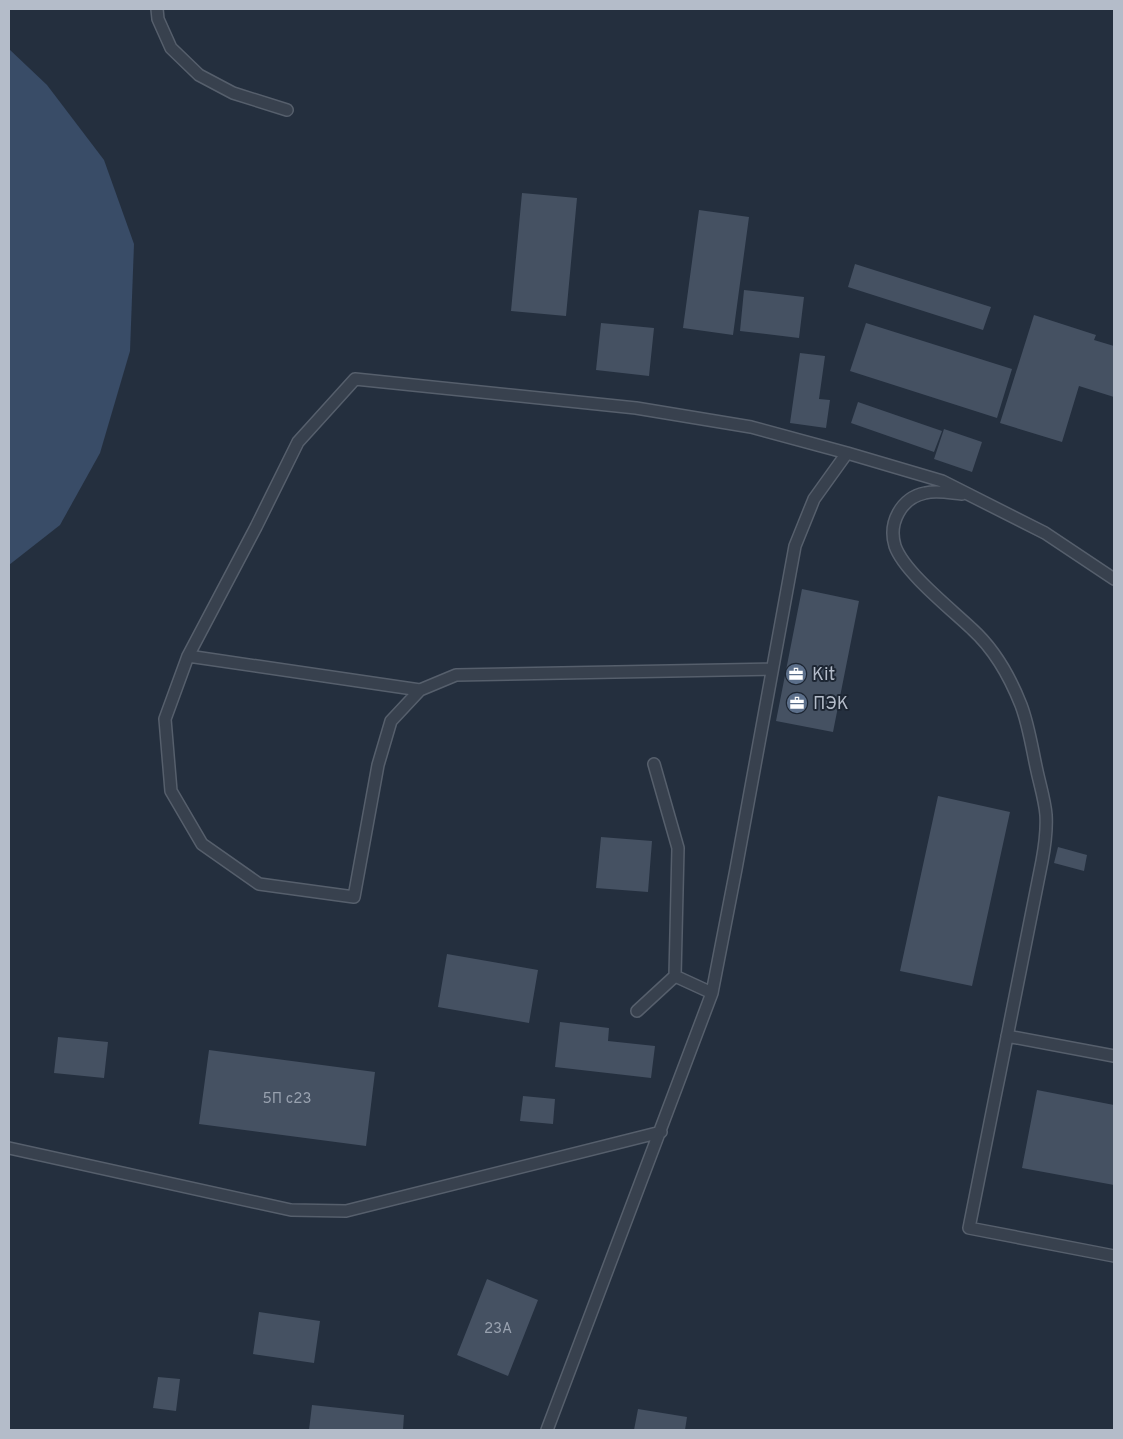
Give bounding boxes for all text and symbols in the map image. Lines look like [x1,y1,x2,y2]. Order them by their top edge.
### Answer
office icon: Kit [784,662,808,686]
place label: Kit [812,664,835,687]
office icon: ПЭК [785,691,809,715]
place label: ПЭК [813,693,849,716]
house number: 5П с23 [263,1090,311,1109]
house number: 23А [484,1320,512,1339]

